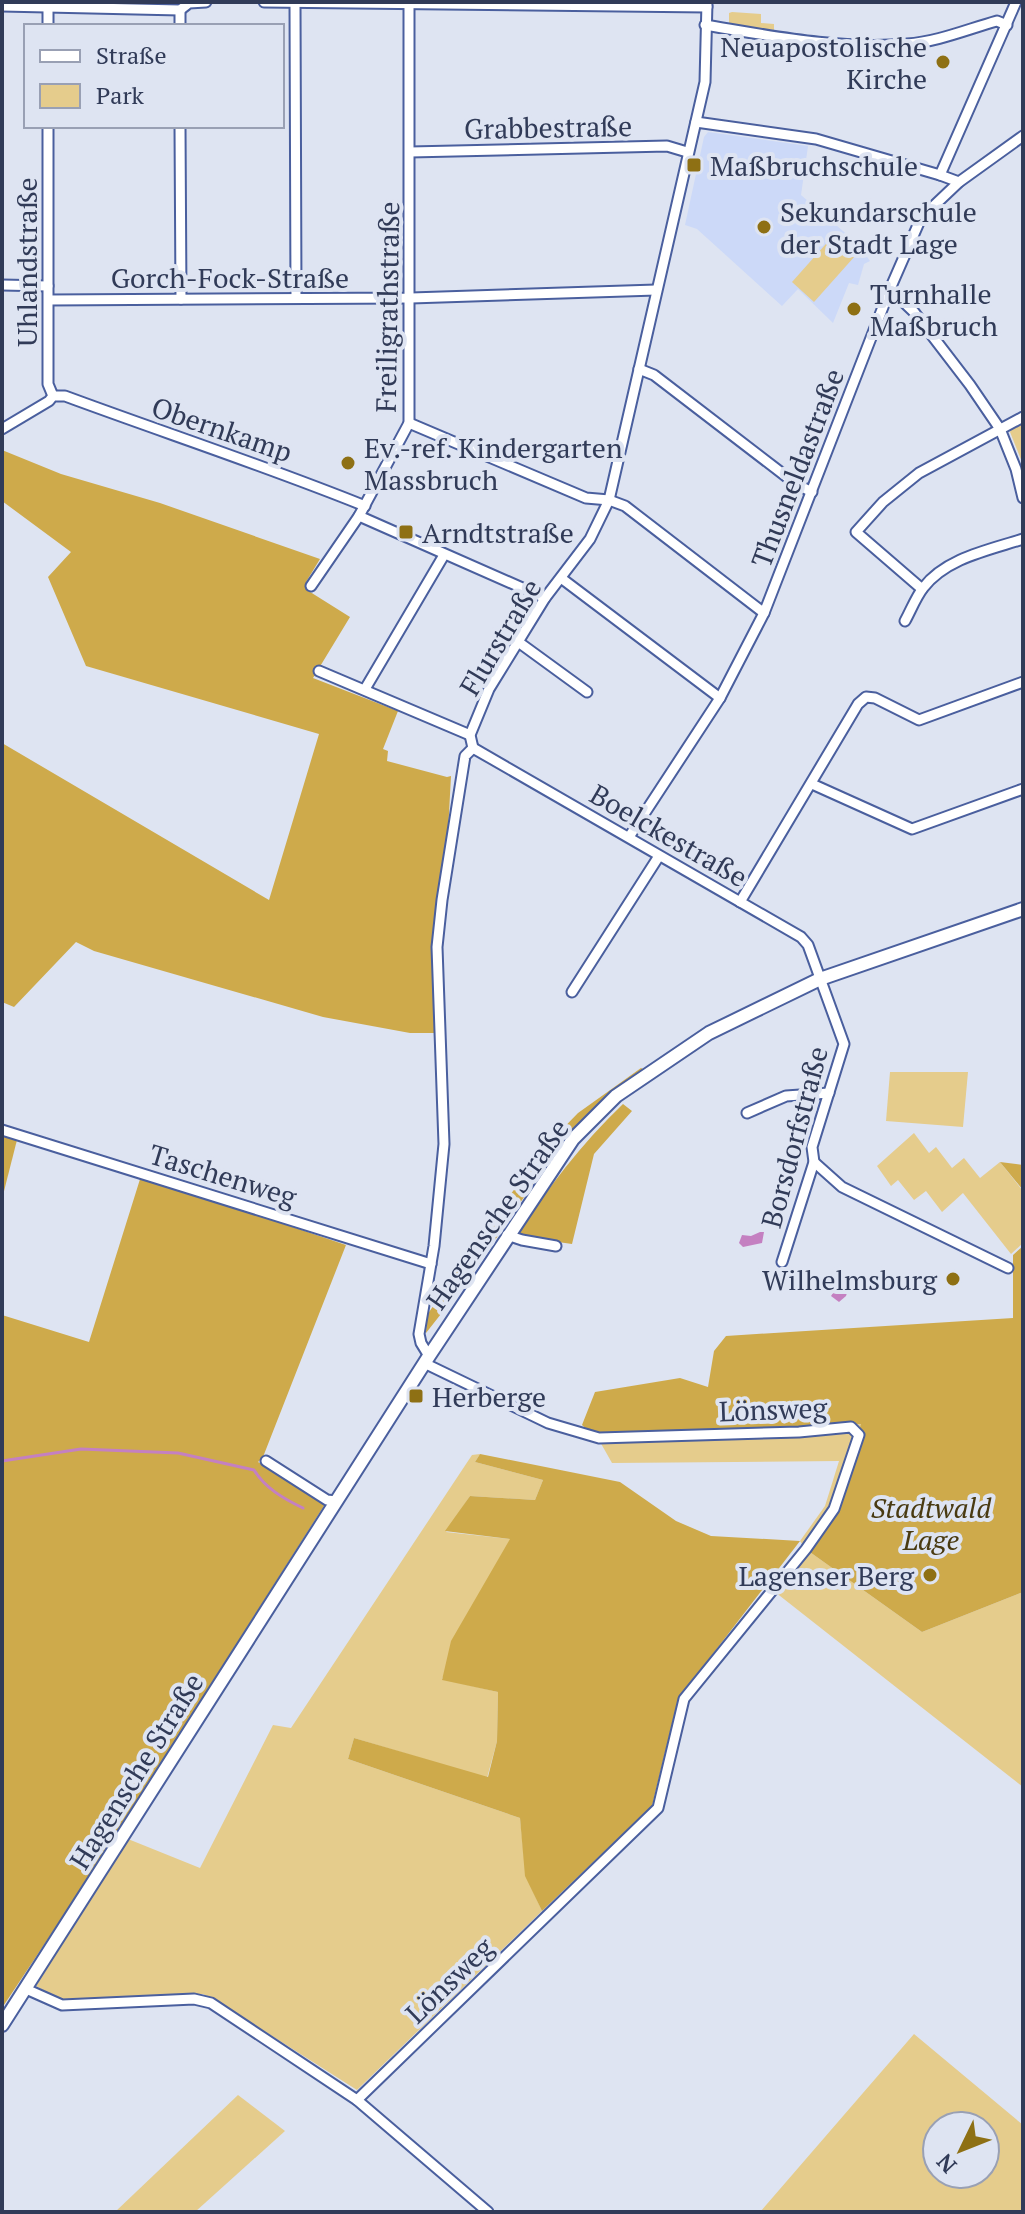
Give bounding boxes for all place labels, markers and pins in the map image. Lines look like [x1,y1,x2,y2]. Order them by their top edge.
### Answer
place label: Neuapostolische Kirche [720,28,927,97]
marker: Neuapostolische Kirche [934,53,952,71]
place label: Maßbruchschule [710,147,918,184]
marker: Maßbruchschule [685,156,703,174]
place label: Sekundarschule der Stadt Lage [780,193,977,262]
marker: Sekundarschule der Stadt Lage [755,218,773,236]
place label: Turnhalle Maßbruch [870,275,998,344]
marker: Turnhalle Maßbruch [845,300,863,318]
place label: Ev.-ref. Kindergarten Massbruch [364,429,623,498]
marker: Ev.-ref. Kindergarten Massbruch [339,454,357,472]
place label: Arndtstraße [422,514,574,551]
marker: Arndtstraße [397,523,415,541]
place label: Wilhelmsburg [762,1261,938,1298]
marker: Wilhelmsburg [944,1270,962,1288]
place label: Herberge [432,1378,546,1415]
marker: Herberge [407,1387,425,1405]
place label: Lagenser Berg [738,1557,915,1594]
marker: Lagenser Berg [921,1566,939,1584]

